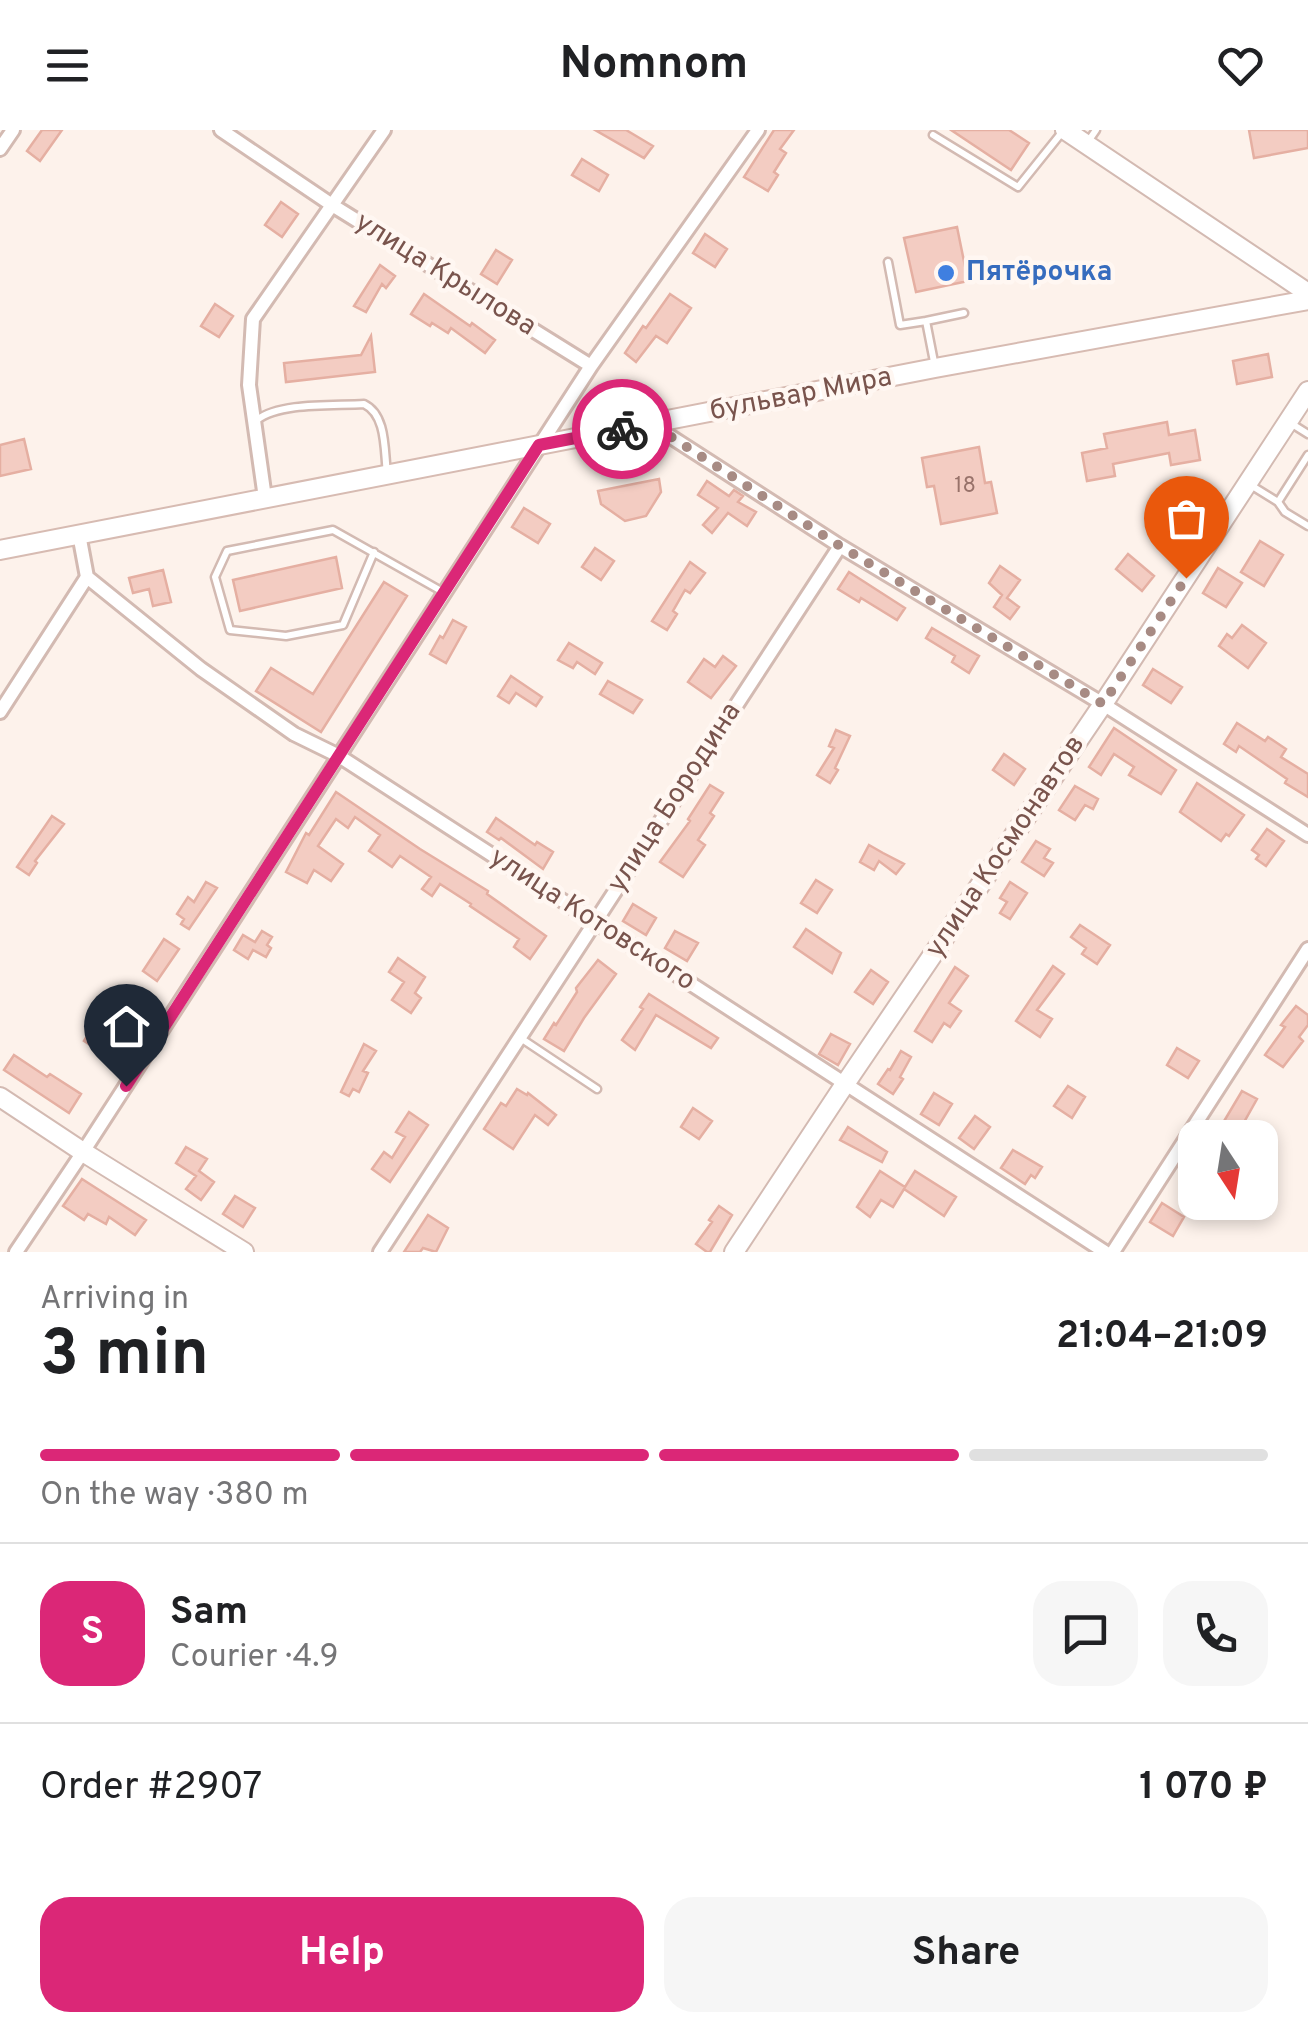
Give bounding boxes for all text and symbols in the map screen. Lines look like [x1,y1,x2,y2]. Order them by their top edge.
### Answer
text: Nomnom [560,37,748,94]
icon: menu [40,38,95,93]
icon: heart [1213,38,1268,93]
street label: улица Крылова [348,205,542,345]
place label: Пятёрочка [966,255,1112,291]
marker: Пятёрочка [935,262,957,284]
street label: бульвар Мира [707,360,895,430]
courier [572,379,672,479]
icon: bike [595,402,650,457]
house number: 18 [954,473,976,500]
pin [1144,476,1229,579]
icon: bag [1159,491,1214,546]
street label: улица Бородина [600,696,750,900]
street label: улица Космонавтов [918,729,1094,965]
street label: улица Котовского [482,840,702,1000]
pin [84,984,169,1087]
icon: home [99,999,154,1054]
north arrow [1178,1120,1278,1220]
map controls [1178,1120,1278,1220]
text: Arriving in [40,1280,189,1320]
text: 21:04–21:09 [1056,1313,1268,1362]
text: 3 min [40,1316,209,1398]
text: On the way · 380 m [40,1476,309,1516]
button: chat [1033,1581,1138,1686]
button: phone [1163,1581,1268,1686]
text: Sam [170,1589,248,1638]
text: S [81,1609,104,1658]
text: Courier · 4.9 [170,1638,339,1678]
text: Order #2907 [40,1764,262,1813]
text: 1 070 ₽ [1139,1764,1268,1813]
button: Help [40,1897,644,2012]
button: Share [664,1897,1268,2012]

